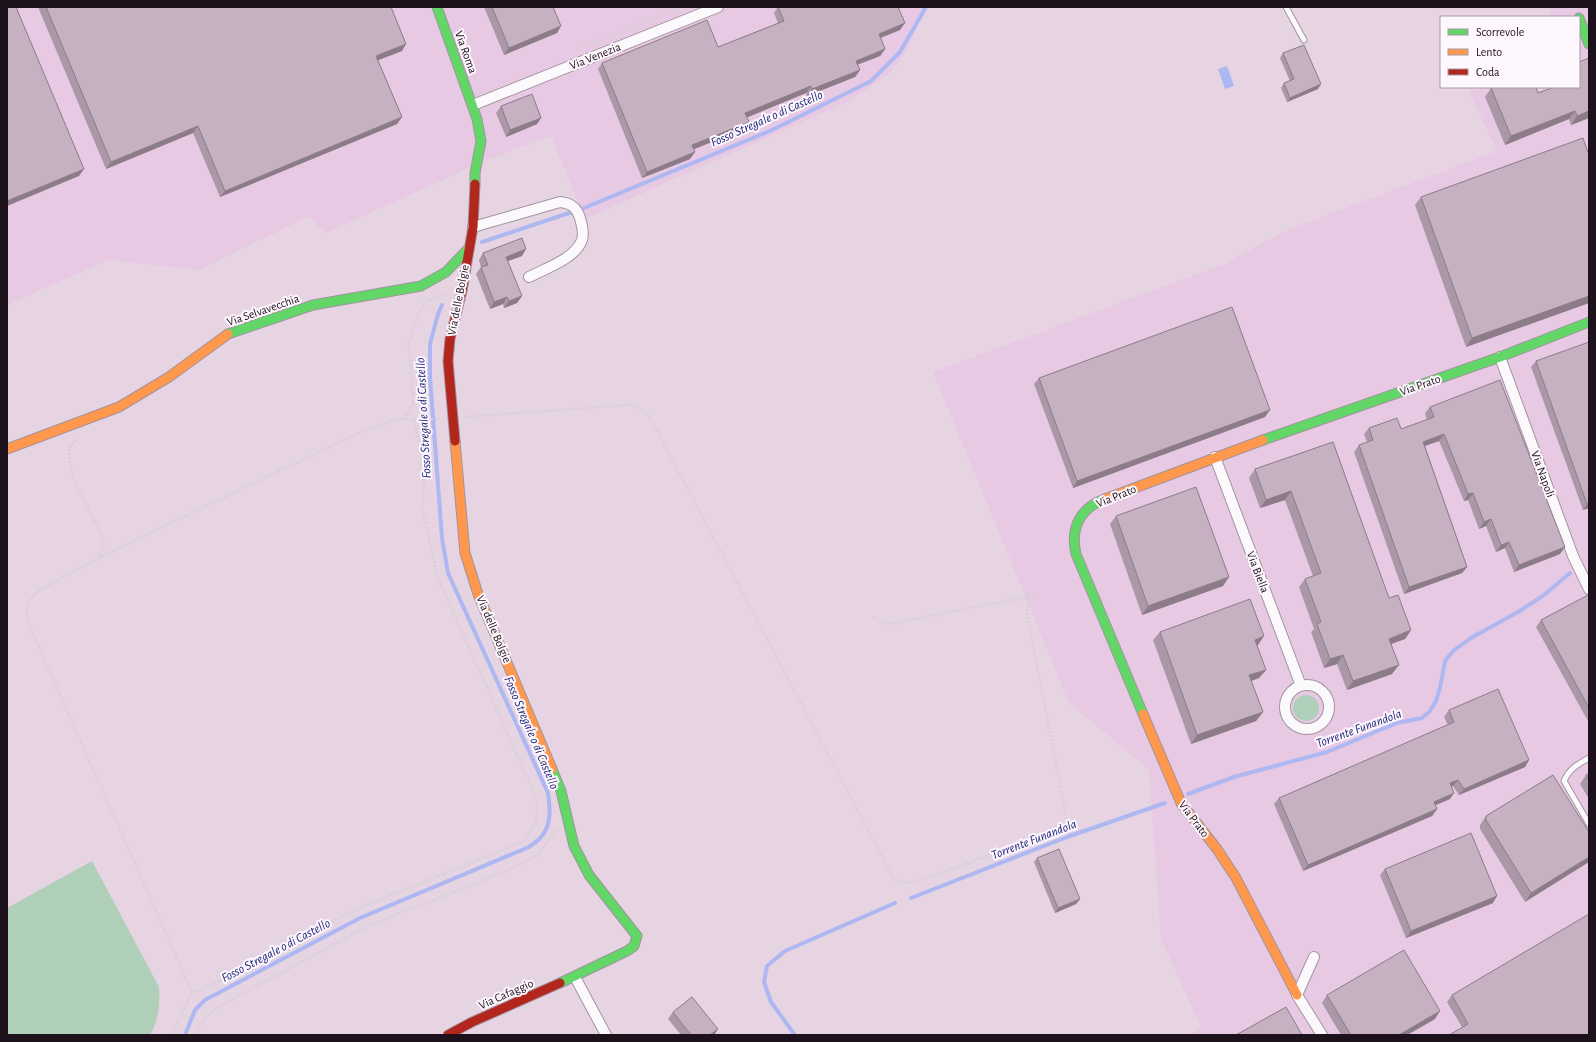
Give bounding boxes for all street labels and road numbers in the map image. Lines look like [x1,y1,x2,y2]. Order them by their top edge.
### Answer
street label: Via Roma [453,29,479,75]
street label: Via Venezia [568,40,623,72]
street label: Via delle Bolgie [445,264,471,336]
street label: Via Selvavecchia [225,292,301,328]
street label: Via Prato [1398,372,1442,398]
street label: Via Napoli [1529,449,1557,499]
street label: Via Prato [1094,483,1138,509]
street label: Via Biella [1245,550,1272,595]
street label: Via delle Bolgie [474,594,514,664]
street label: Via Prato [1177,799,1212,840]
street label: Via Cafaggio [477,977,535,1011]

